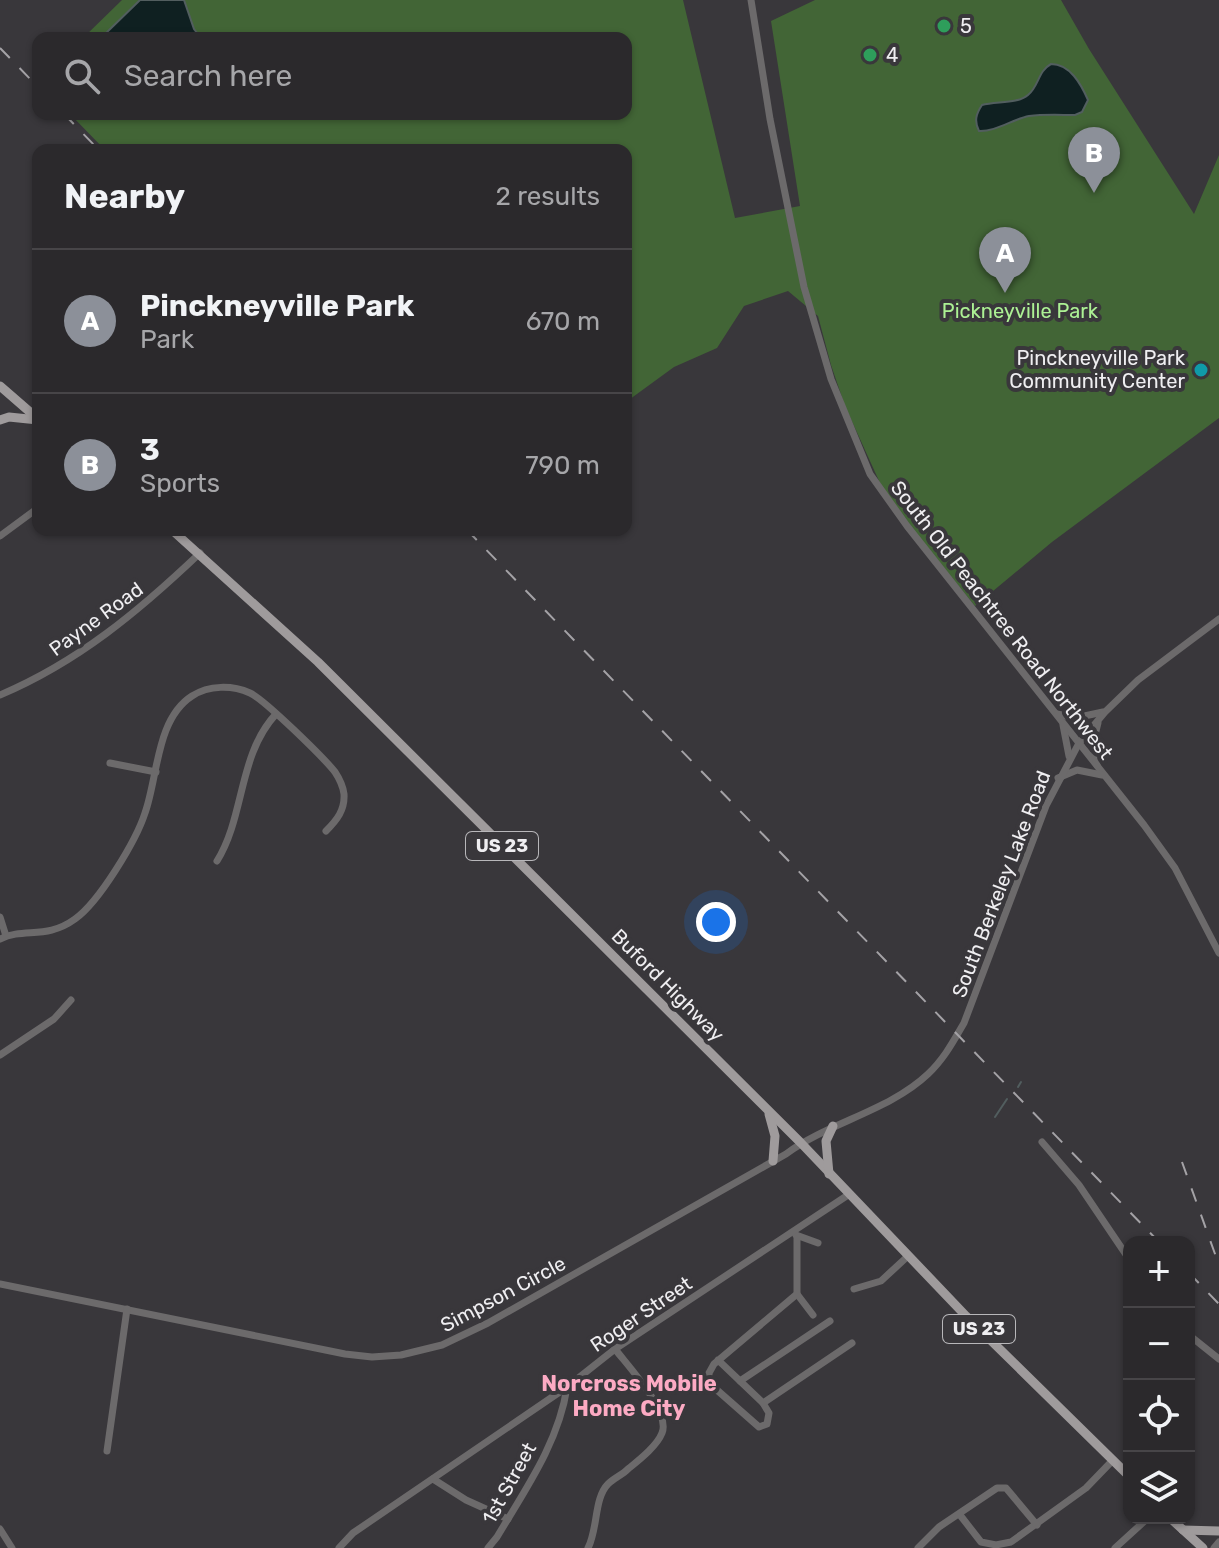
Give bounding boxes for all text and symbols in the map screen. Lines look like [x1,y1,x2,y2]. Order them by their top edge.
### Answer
place label: 5 [960,14,972,38]
marker: 5 [935,17,953,35]
search box [32,32,632,120]
place label: 4 [886,43,898,67]
marker: 4 [861,46,879,64]
icon: search [60,54,104,98]
text: Search here [124,58,292,94]
pin: B [1068,127,1120,193]
text: Nearby [64,176,185,217]
text: 2 results [496,181,600,212]
pin: A [979,227,1031,293]
text: Pinckneyville Park [140,288,414,324]
park label: Pickneyville Park [942,299,1099,323]
text: A [81,306,99,337]
text: 670 m [526,306,600,337]
text: Park [140,324,194,355]
place label: Pinckneyville Park Community Center [1009,346,1186,393]
marker: Pinckneyville Park Community Center [1192,361,1210,379]
text: 3 [140,432,160,468]
text: B [81,450,99,481]
text: 790 m [525,450,600,481]
text: Sports [140,468,220,499]
street label: South Old Peachtree Road Northwest [886,476,1118,764]
street label: Payne Road [44,577,148,661]
street label: South Berkeley Lake Road [947,767,1055,1001]
road number: US 23 [466,832,538,860]
your location [696,902,736,942]
street label: Buford Highway [607,924,729,1046]
map controls [1123,1236,1195,1524]
button: + [1123,1236,1195,1308]
street label: Simpson Circle [436,1251,570,1337]
street label: Roger Street [586,1271,697,1357]
button: − [1123,1308,1195,1380]
road number: US 23 [943,1315,1015,1343]
district label: Norcross Mobile Home City [541,1370,717,1422]
button: locate [1123,1380,1195,1452]
street label: 1st Street [477,1438,541,1528]
button: layers [1123,1452,1195,1524]

